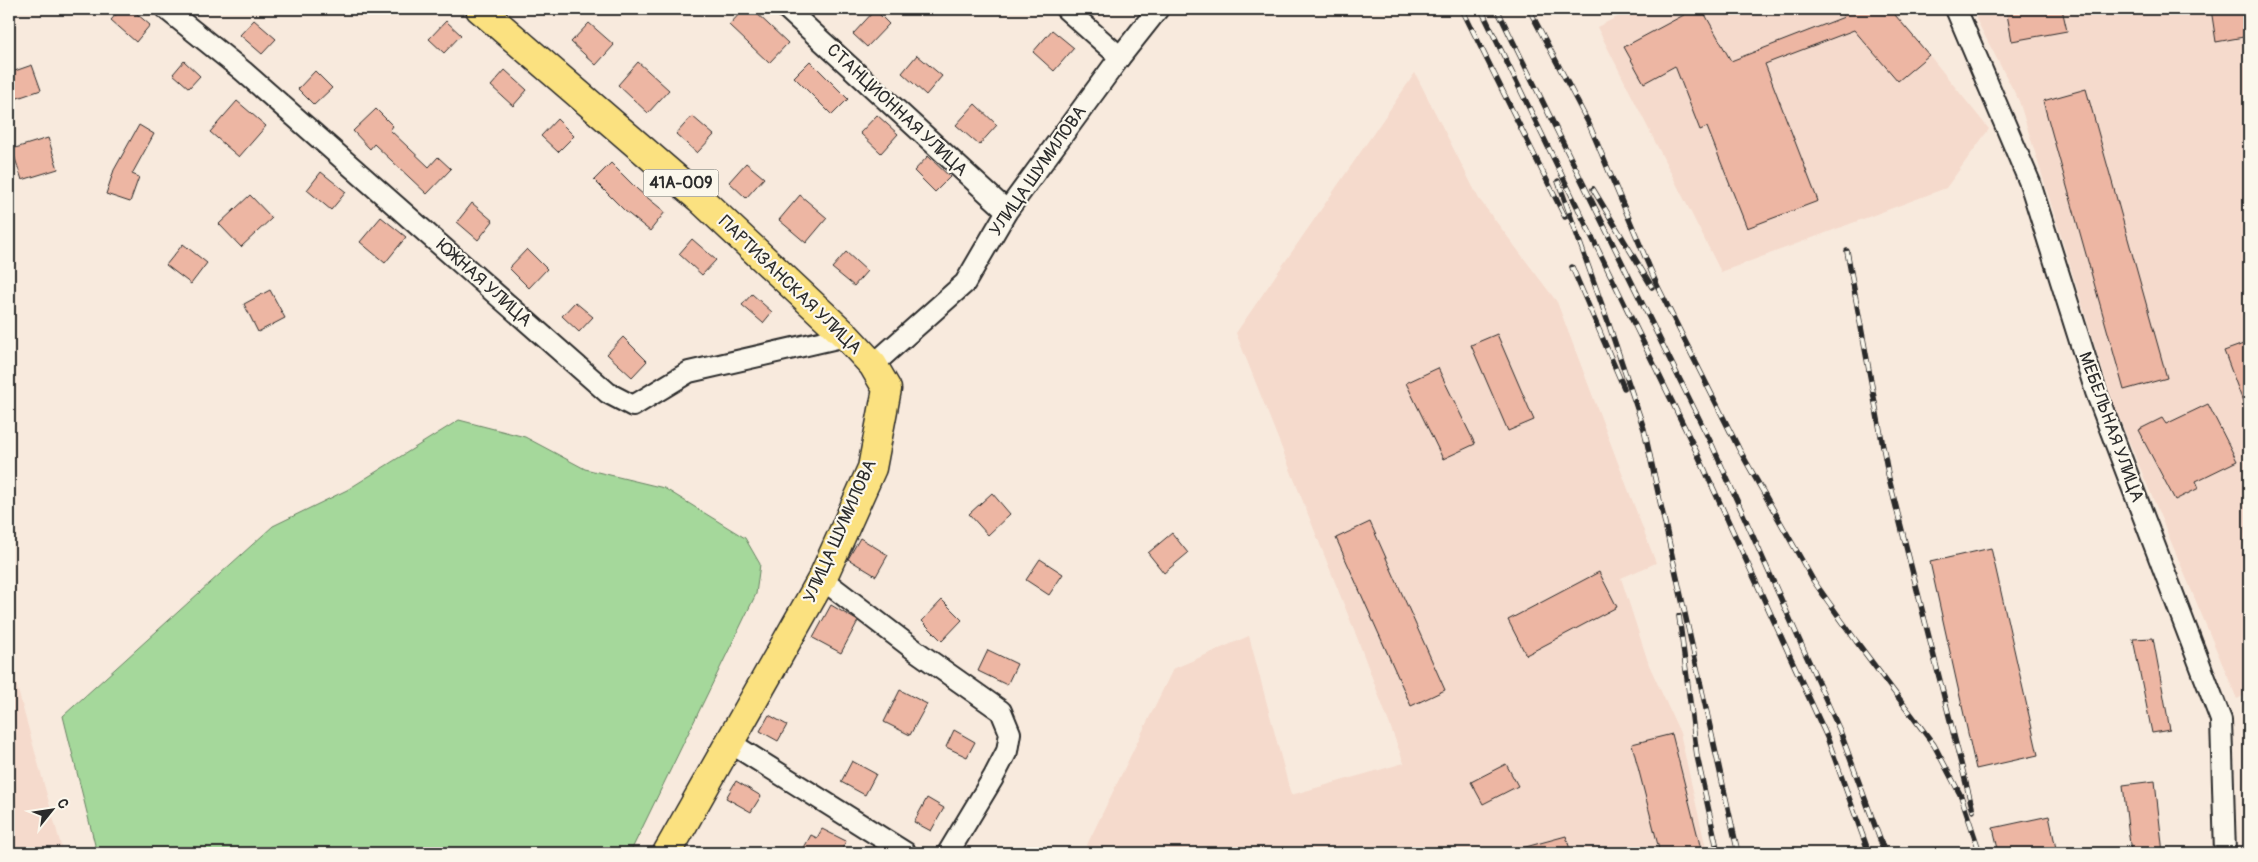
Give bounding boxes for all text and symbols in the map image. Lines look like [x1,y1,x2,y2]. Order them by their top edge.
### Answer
street label: СТАНЦИОННАЯ УЛИЦА [822,39,973,182]
street label: УЛИЦА ШУМИЛОВА [984,101,1092,241]
road number: 41А-009 [644,170,718,197]
street label: ПАРТИЗАНСКАЯ УЛИЦА [714,211,867,360]
street label: ЮЖНАЯ УЛИЦА [432,234,537,332]
street label: МЕБЕЛЬНАЯ УЛИЦА [2073,349,2149,506]
street label: УЛИЦА ШУМИЛОВА [798,456,882,606]
north arrow [28,784,78,834]
text: С [53,796,73,812]

